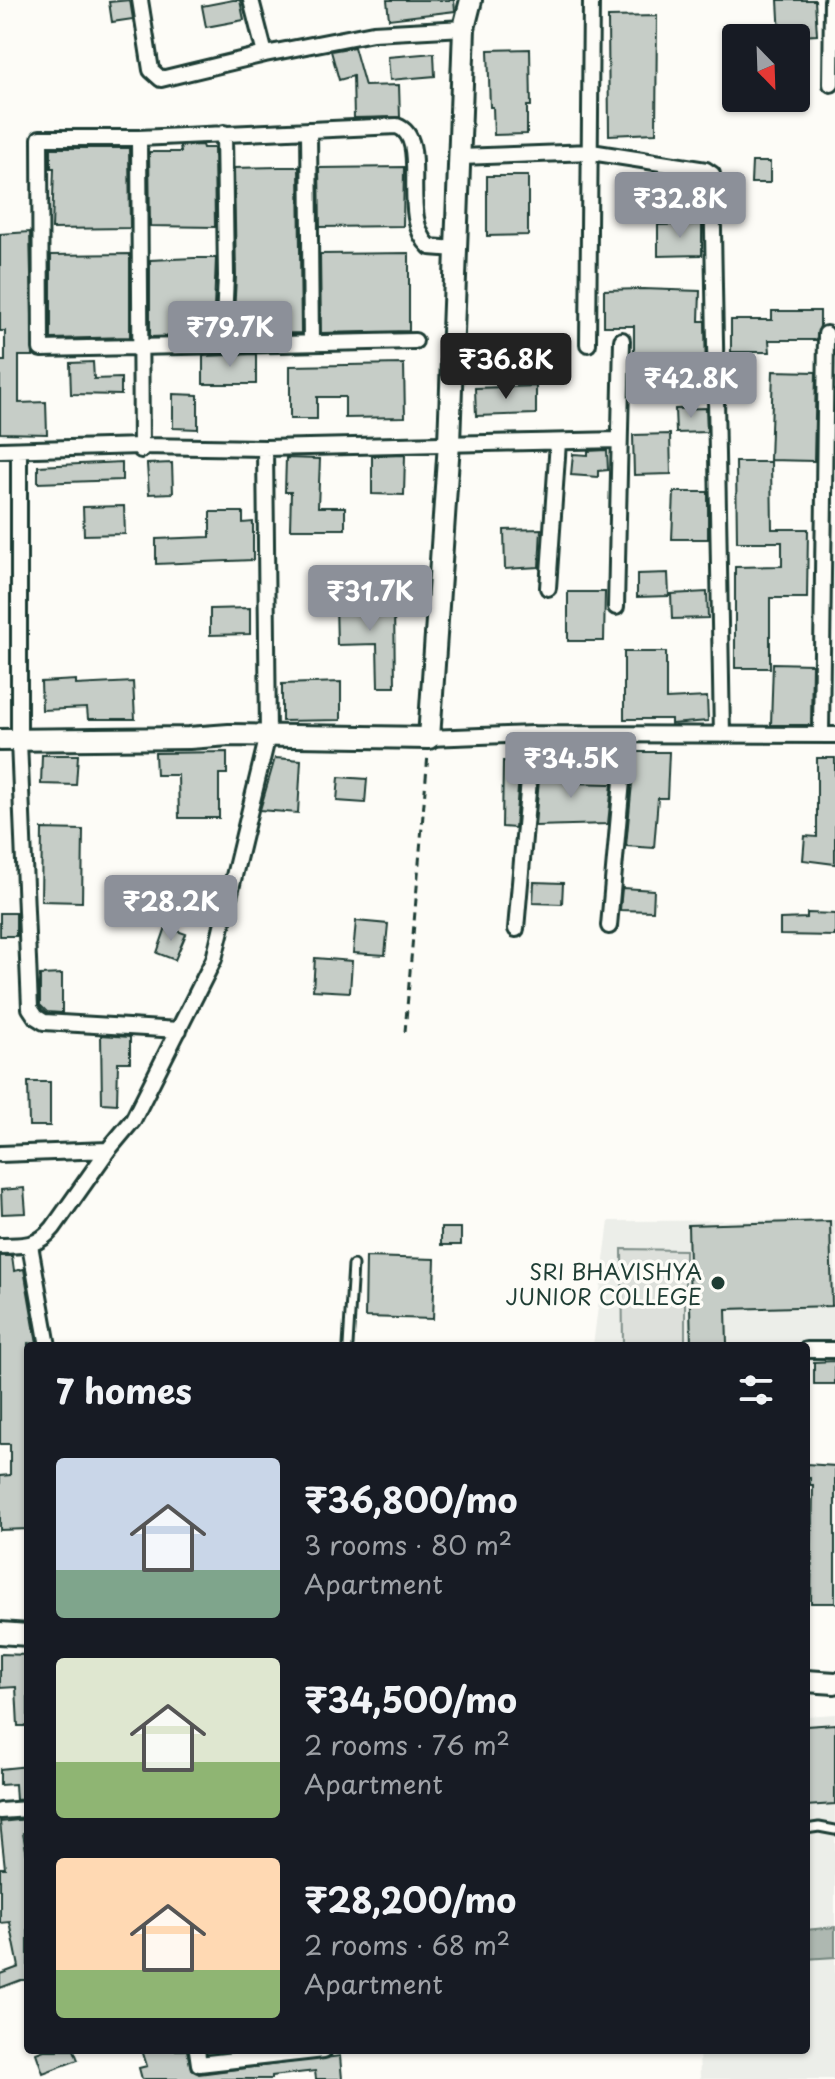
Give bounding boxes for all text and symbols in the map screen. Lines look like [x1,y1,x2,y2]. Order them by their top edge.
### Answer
north arrow [722,24,810,112]
map controls [722,24,810,112]
pin: ₹32.8K [615,172,745,240]
text: ₹32.8K [633,178,727,217]
pin: ₹79.7K [165,301,295,369]
text: ₹79.7K [186,307,274,346]
pin: ₹36.8K [441,333,571,401]
text: ₹36.8K [458,339,554,378]
pin: ₹42.8K [626,352,756,420]
text: ₹42.8K [644,358,738,397]
pin: ₹31.7K [305,565,435,633]
text: ₹31.7K [326,571,414,610]
pin: ₹34.5K [506,732,636,800]
text: ₹34.5K [523,738,619,777]
pin: ₹28.2K [106,875,236,943]
text: ₹28.2K [122,881,220,920]
place label: SRI BHAVISHYA JUNIOR COLLEGE [505,1254,702,1312]
marker: SRI BHAVISHYA JUNIOR COLLEGE [709,1274,727,1292]
text: 7 homes [56,1364,192,1416]
icon: filters [734,1368,778,1412]
text: ₹36,800/mo [304,1473,518,1525]
icon: home [120,1490,216,1586]
text: 3 rooms · 80 m² [304,1525,512,1564]
text: Apartment [304,1564,443,1603]
text: ₹34,500/mo [304,1673,517,1725]
icon: home [120,1690,216,1786]
text: 2 rooms · 76 m² [304,1725,510,1764]
text: Apartment [304,1764,443,1803]
text: ₹28,200/mo [304,1873,516,1925]
icon: home [120,1890,216,1986]
text: 2 rooms · 68 m² [304,1925,510,1964]
text: Apartment [304,1964,443,2003]

